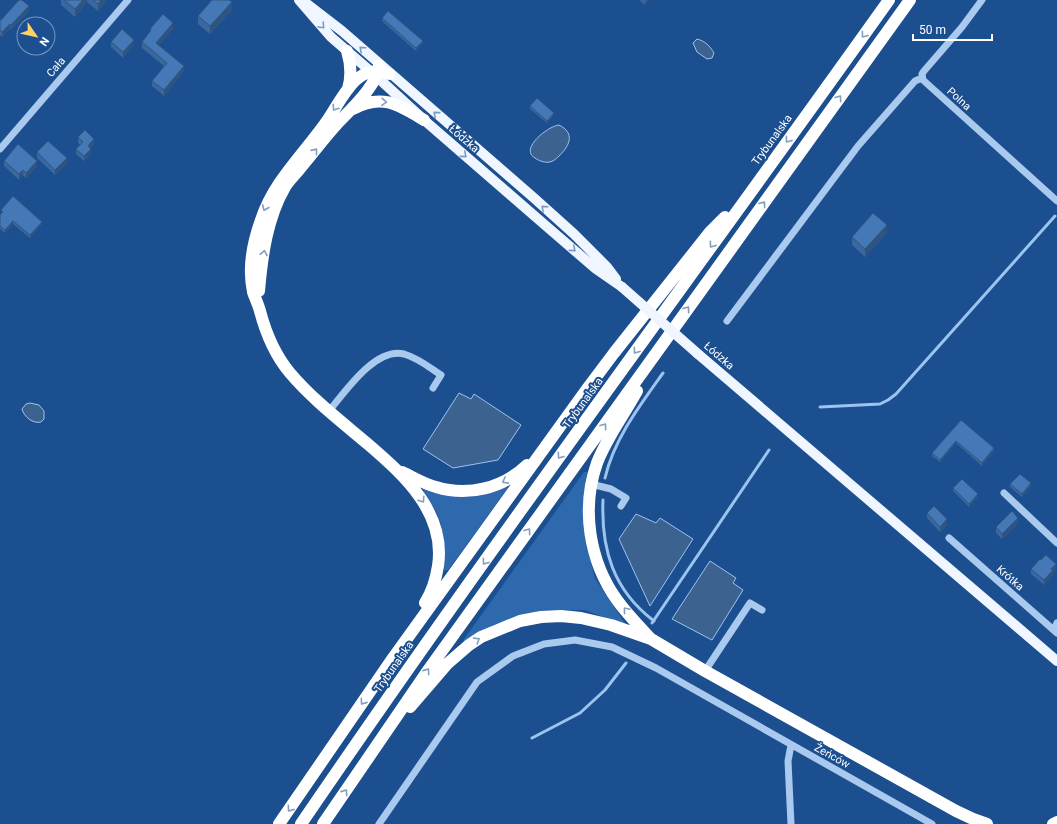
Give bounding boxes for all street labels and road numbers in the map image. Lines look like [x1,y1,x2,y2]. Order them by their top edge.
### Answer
street label: Cała [44,54,68,80]
street label: Polna [944,85,974,113]
street label: Trybunalska [749,112,795,168]
street label: Łódzka [446,122,482,156]
street label: Łódzka [701,339,737,373]
street label: Trybunalska [560,375,606,431]
street label: Krótka [994,563,1026,593]
street label: Trybunalska [372,639,416,695]
street label: Żeńców [812,741,853,771]

